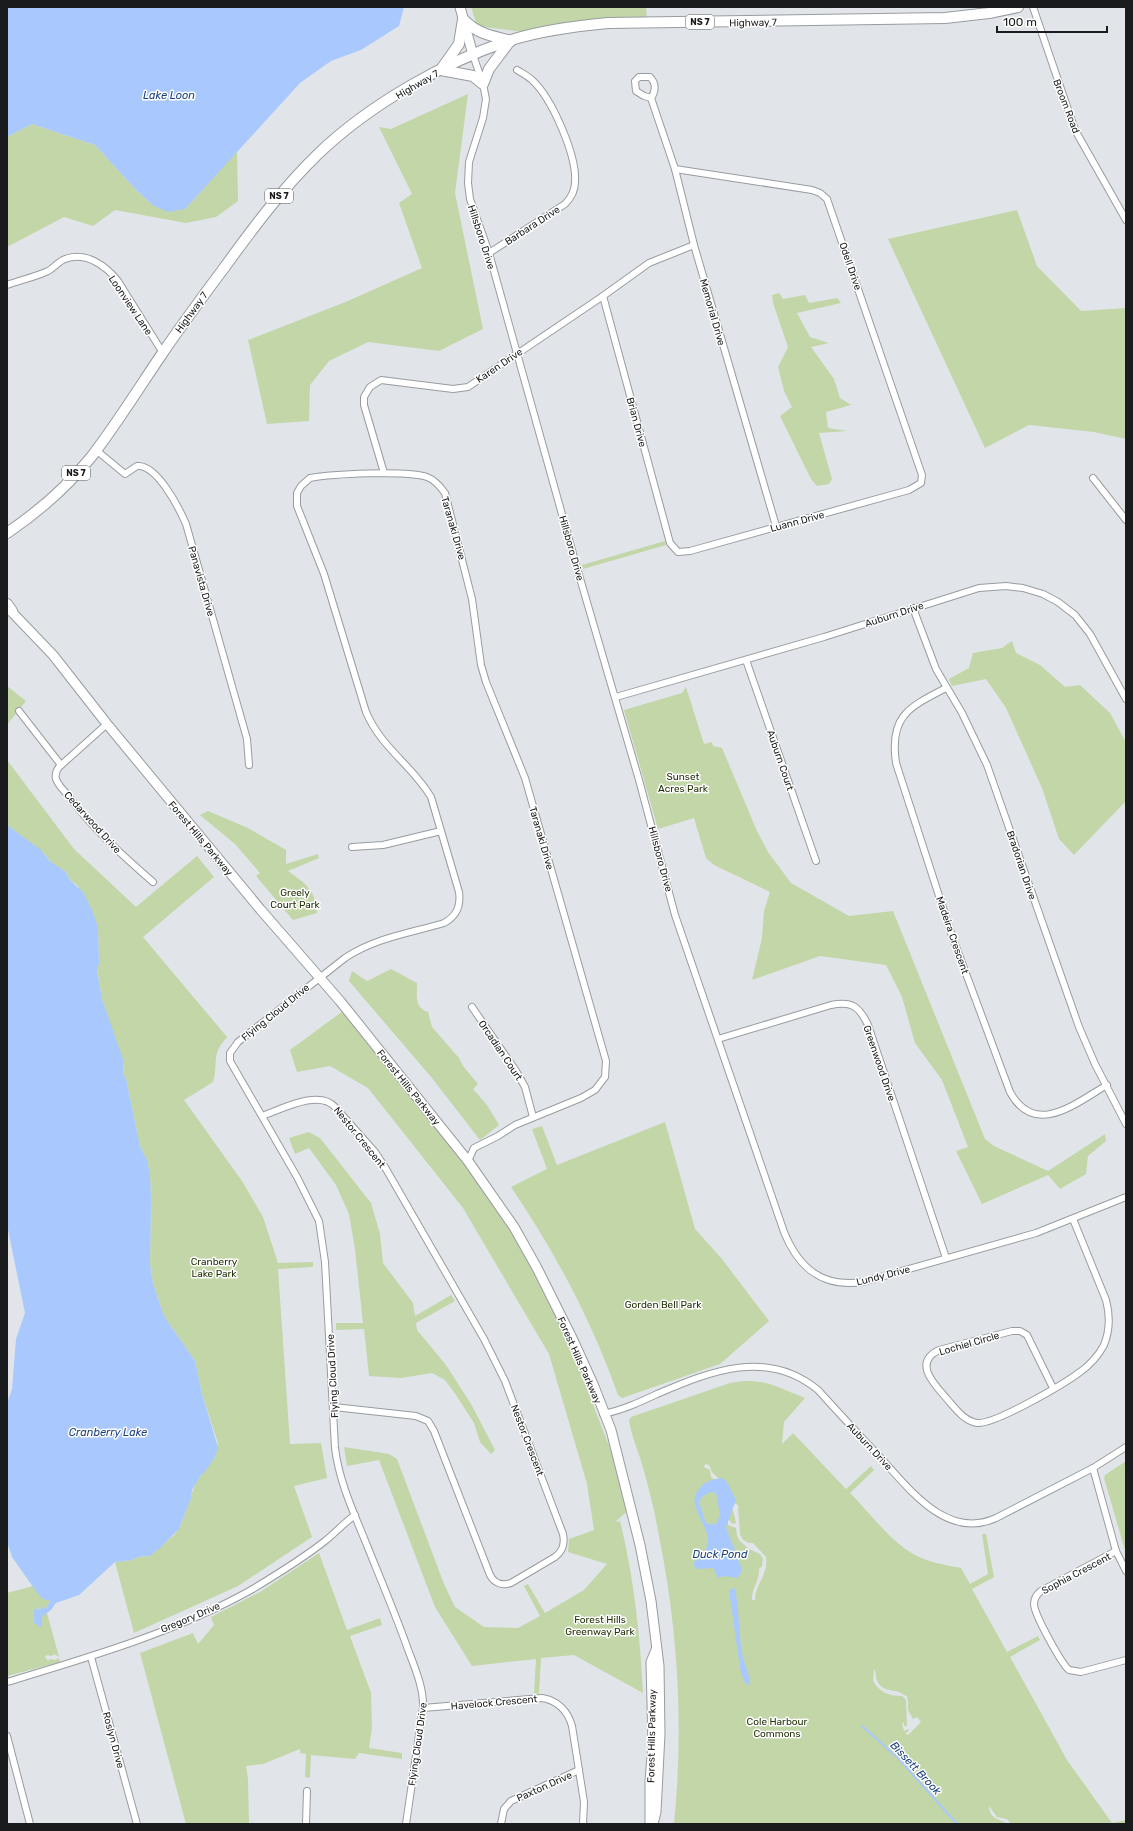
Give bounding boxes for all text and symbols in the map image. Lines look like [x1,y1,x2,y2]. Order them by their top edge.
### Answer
scale bar [997,8,1107,34]
road number: NS 7 [686,15,714,29]
text: 100 m [1003,15,1037,29]
street label: Highway 7 [729,17,777,29]
street label: Highway 7 [394,68,441,102]
street label: Broom Road [1050,78,1082,135]
water label: Lake Loon [143,89,195,102]
road number: NS 7 [265,189,293,203]
street label: Barbara Drive [503,203,563,248]
street label: Hillsboro Drive [465,204,497,271]
street label: Odell Drive [836,241,864,292]
street label: Loonview Lane [106,273,155,338]
street label: Memorial Drive [697,278,727,347]
street label: Highway 7 [173,290,211,335]
street label: Karen Drive [474,346,525,386]
street label: Brian Drive [624,396,649,449]
road number: NS 7 [62,466,90,480]
street label: Taranaki Drive [438,495,468,562]
street label: Luann Drive [769,509,826,535]
street label: Hillsboro Drive [556,514,586,583]
street label: Panavista Drive [185,545,217,618]
street label: Auburn Drive [863,600,926,630]
street label: Auburn Court [764,729,796,792]
park label: Sunset Acres Park [658,771,709,795]
street label: Cedarwood Drive [61,789,124,856]
street label: Forest Hills Parkway [165,799,235,879]
street label: Taranaki Drive [526,805,556,872]
street label: Hillsboro Drive [646,825,675,894]
street label: Bradorian Drive [1004,829,1039,902]
park label: Greely Court Park [270,887,321,911]
street label: Madeira Crescent [933,895,971,976]
street label: Flying Cloud Drive [239,981,312,1044]
street label: Orcadian Court [476,1018,525,1083]
street label: Greenwood Drive [860,1024,898,1103]
street label: Forest Hills Parkway [374,1047,443,1128]
street label: Nestor Crescent [331,1105,388,1171]
park label: Cranberry Lake Park [191,1256,238,1280]
street label: Lundy Drive [855,1263,912,1288]
park label: Gorden Bell Park [625,1299,702,1311]
street label: Forest Hills Parkway [555,1315,604,1406]
street label: Lochiel Circle [938,1330,1001,1358]
street label: Flying Cloud Drive [325,1333,341,1418]
street label: Nestor Crescent [508,1403,546,1478]
street label: Auburn Drive [844,1420,895,1473]
water label: Cranberry Lake [69,1426,147,1439]
water label: Duck Pond [692,1548,748,1561]
street label: Sophia Crescent [1040,1551,1113,1597]
street label: Gregory Drive [159,1600,222,1636]
park label: Forest Hills Greenway Park [565,1614,636,1638]
street label: Forest Hills Parkway [645,1689,659,1783]
street label: Havelock Crescent [450,1693,538,1713]
street label: Flying Cloud Drive [406,1701,430,1787]
street label: Roslyn Drive [100,1711,126,1770]
park label: Cole Harbour Commons [747,1716,808,1740]
water label: Bissett Brook [888,1739,944,1798]
street label: Paxton Drive [515,1769,574,1804]

